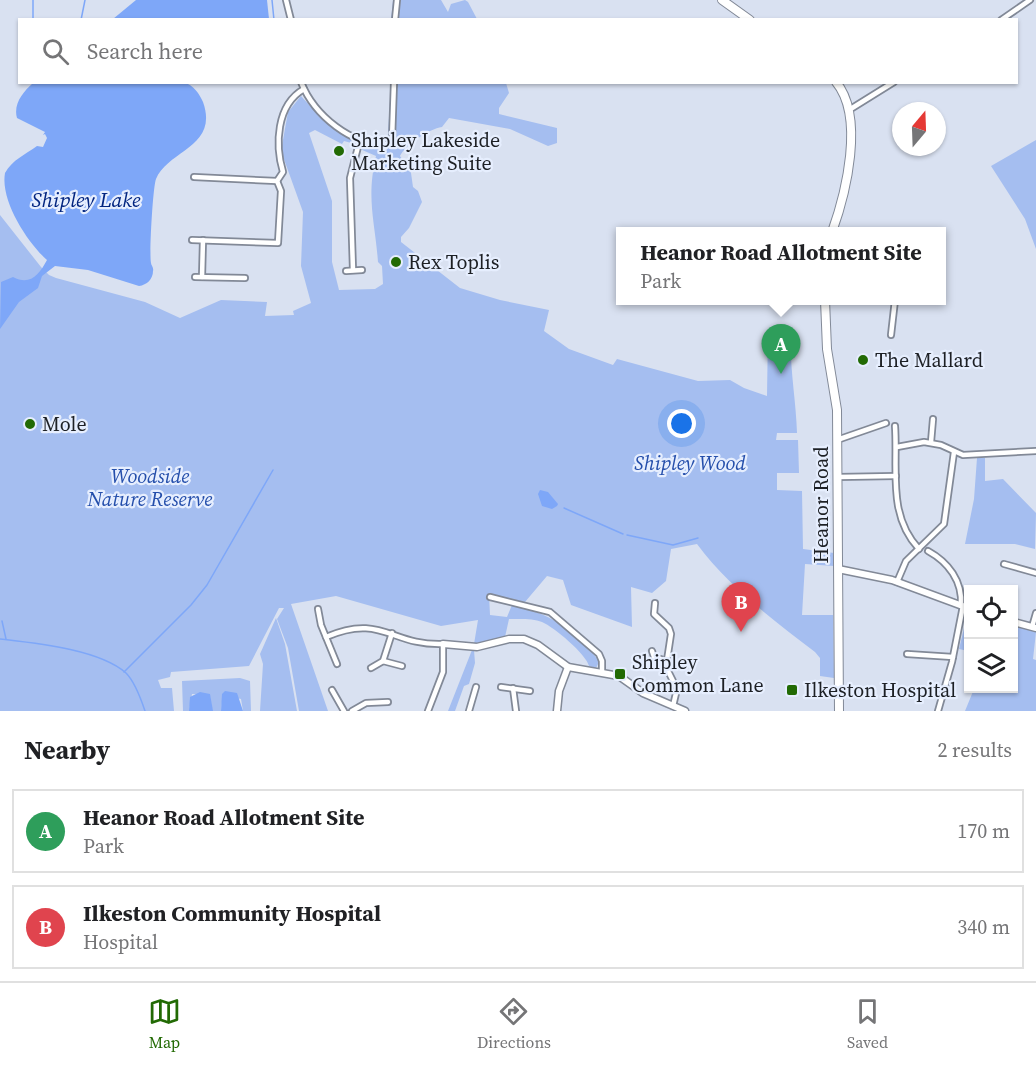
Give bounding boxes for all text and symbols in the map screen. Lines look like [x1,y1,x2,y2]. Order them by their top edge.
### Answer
search box [18,18,1018,84]
icon: search [39,35,72,68]
text: Search here [87,36,203,66]
north arrow [892,102,946,156]
place label: Shipley Lakeside Marketing Suite [351,126,500,177]
marker: Shipley Lakeside Marketing Suite [332,144,346,158]
water label: Shipley Lake [31,185,141,214]
popup [616,227,946,305]
text: Heanor Road Allotment Site [640,237,922,267]
place label: Rex Toplis [408,248,499,276]
marker: Rex Toplis [389,255,403,269]
text: Park [640,267,681,295]
pin: A [762,324,800,374]
place label: The Mallard [875,346,984,374]
marker: The Mallard [856,353,870,367]
your location [667,409,696,438]
place label: Mole [42,410,87,438]
marker: Mole [23,417,37,431]
street label: Heanor Road [807,446,835,563]
park label: Shipley Wood [634,449,746,477]
park label: Woodside Nature Reserve [87,462,212,513]
pin: B [722,582,760,632]
map controls [964,585,1018,693]
button: locate [964,585,1018,639]
button: layers [964,639,1018,693]
place label: Shipley Common Lane [632,648,764,699]
marker: Shipley Common Lane [613,667,627,681]
place label: Ilkeston Hospital [804,676,956,704]
marker: Ilkeston Hospital [785,683,799,697]
text: Nearby [24,732,110,768]
text: 2 results [937,736,1012,764]
text: Heanor Road Allotment Site [83,802,364,832]
text: A [39,817,52,845]
text: 170 m [957,817,1010,845]
text: Park [83,832,124,860]
text: Ilkeston Community Hospital [83,898,381,928]
text: B [39,913,52,941]
text: 340 m [957,913,1010,941]
text: Hospital [83,928,158,956]
tab: Map [148,995,181,1053]
tab: Directions [477,995,551,1053]
tab: Saved [847,995,888,1053]

